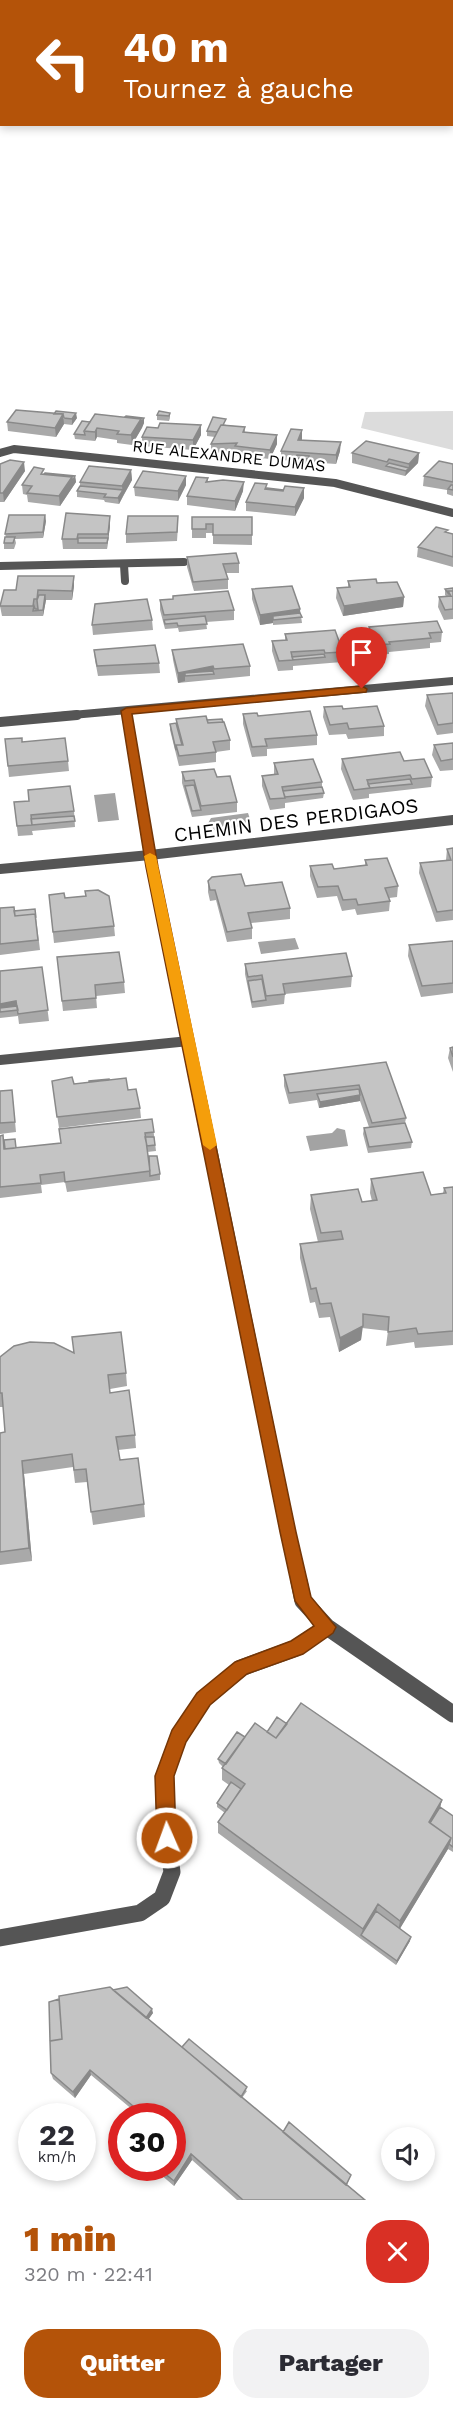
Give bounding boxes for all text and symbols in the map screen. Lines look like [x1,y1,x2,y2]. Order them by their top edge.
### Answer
text: 40 m [123,23,229,72]
icon: left [24,24,102,102]
text: Tournez à gauche [123,73,354,105]
street label: RUE ALEXANDRE DUMAS [132,436,326,476]
pin [336,627,387,689]
icon: arrive [345,636,378,669]
street label: CHEMIN DES PERDIGAOS [172,793,420,847]
position arrow [135,1806,199,1870]
speed limit sign: 30 [108,2103,186,2181]
text: 22 [39,2117,75,2152]
map controls [381,2127,435,2181]
button: sound [381,2127,435,2181]
text: km/h [38,2148,76,2166]
text: 1 min [24,2218,117,2260]
button: close [366,2220,429,2283]
text: 320 m · 22:41 [24,2262,153,2286]
button: Quitter [24,2329,221,2398]
button: Partager [233,2329,429,2398]

